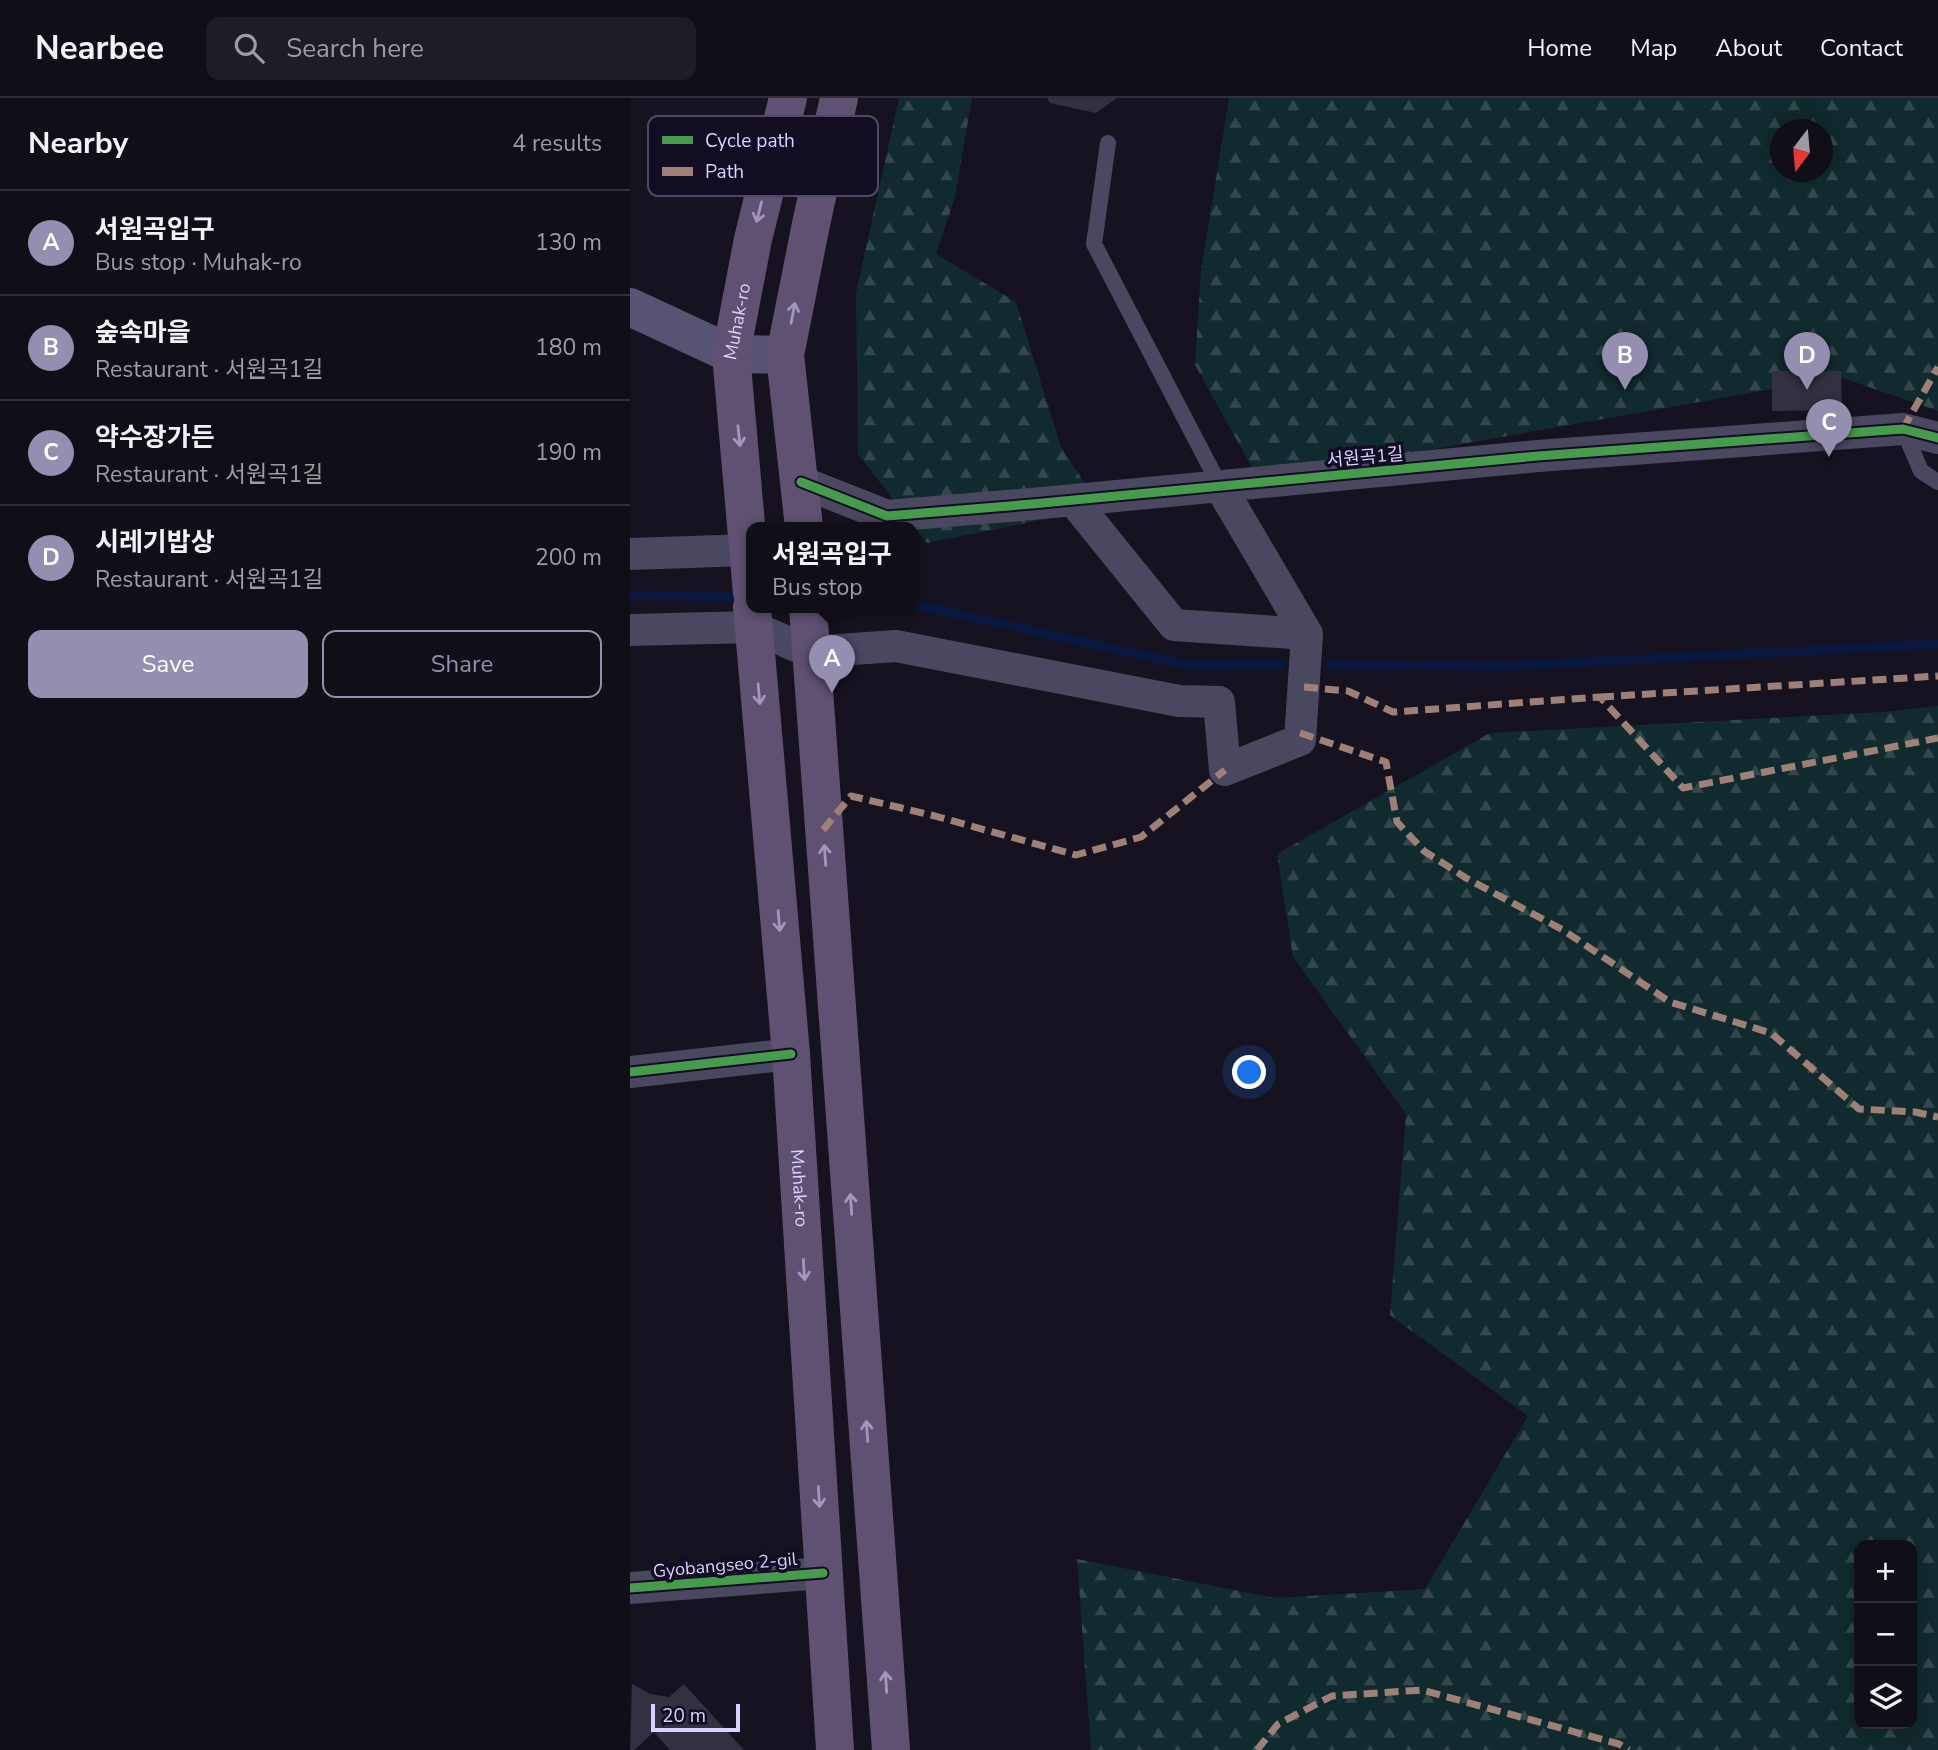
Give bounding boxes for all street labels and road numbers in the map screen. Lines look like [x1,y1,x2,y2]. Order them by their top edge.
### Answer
street label: Muhak-ro [718,281,756,362]
street label: 서원곡1길 [1326,442,1404,472]
street label: Muhak-ro [785,1148,814,1228]
street label: Gyobangseo 2-gil [652,1547,799,1583]

